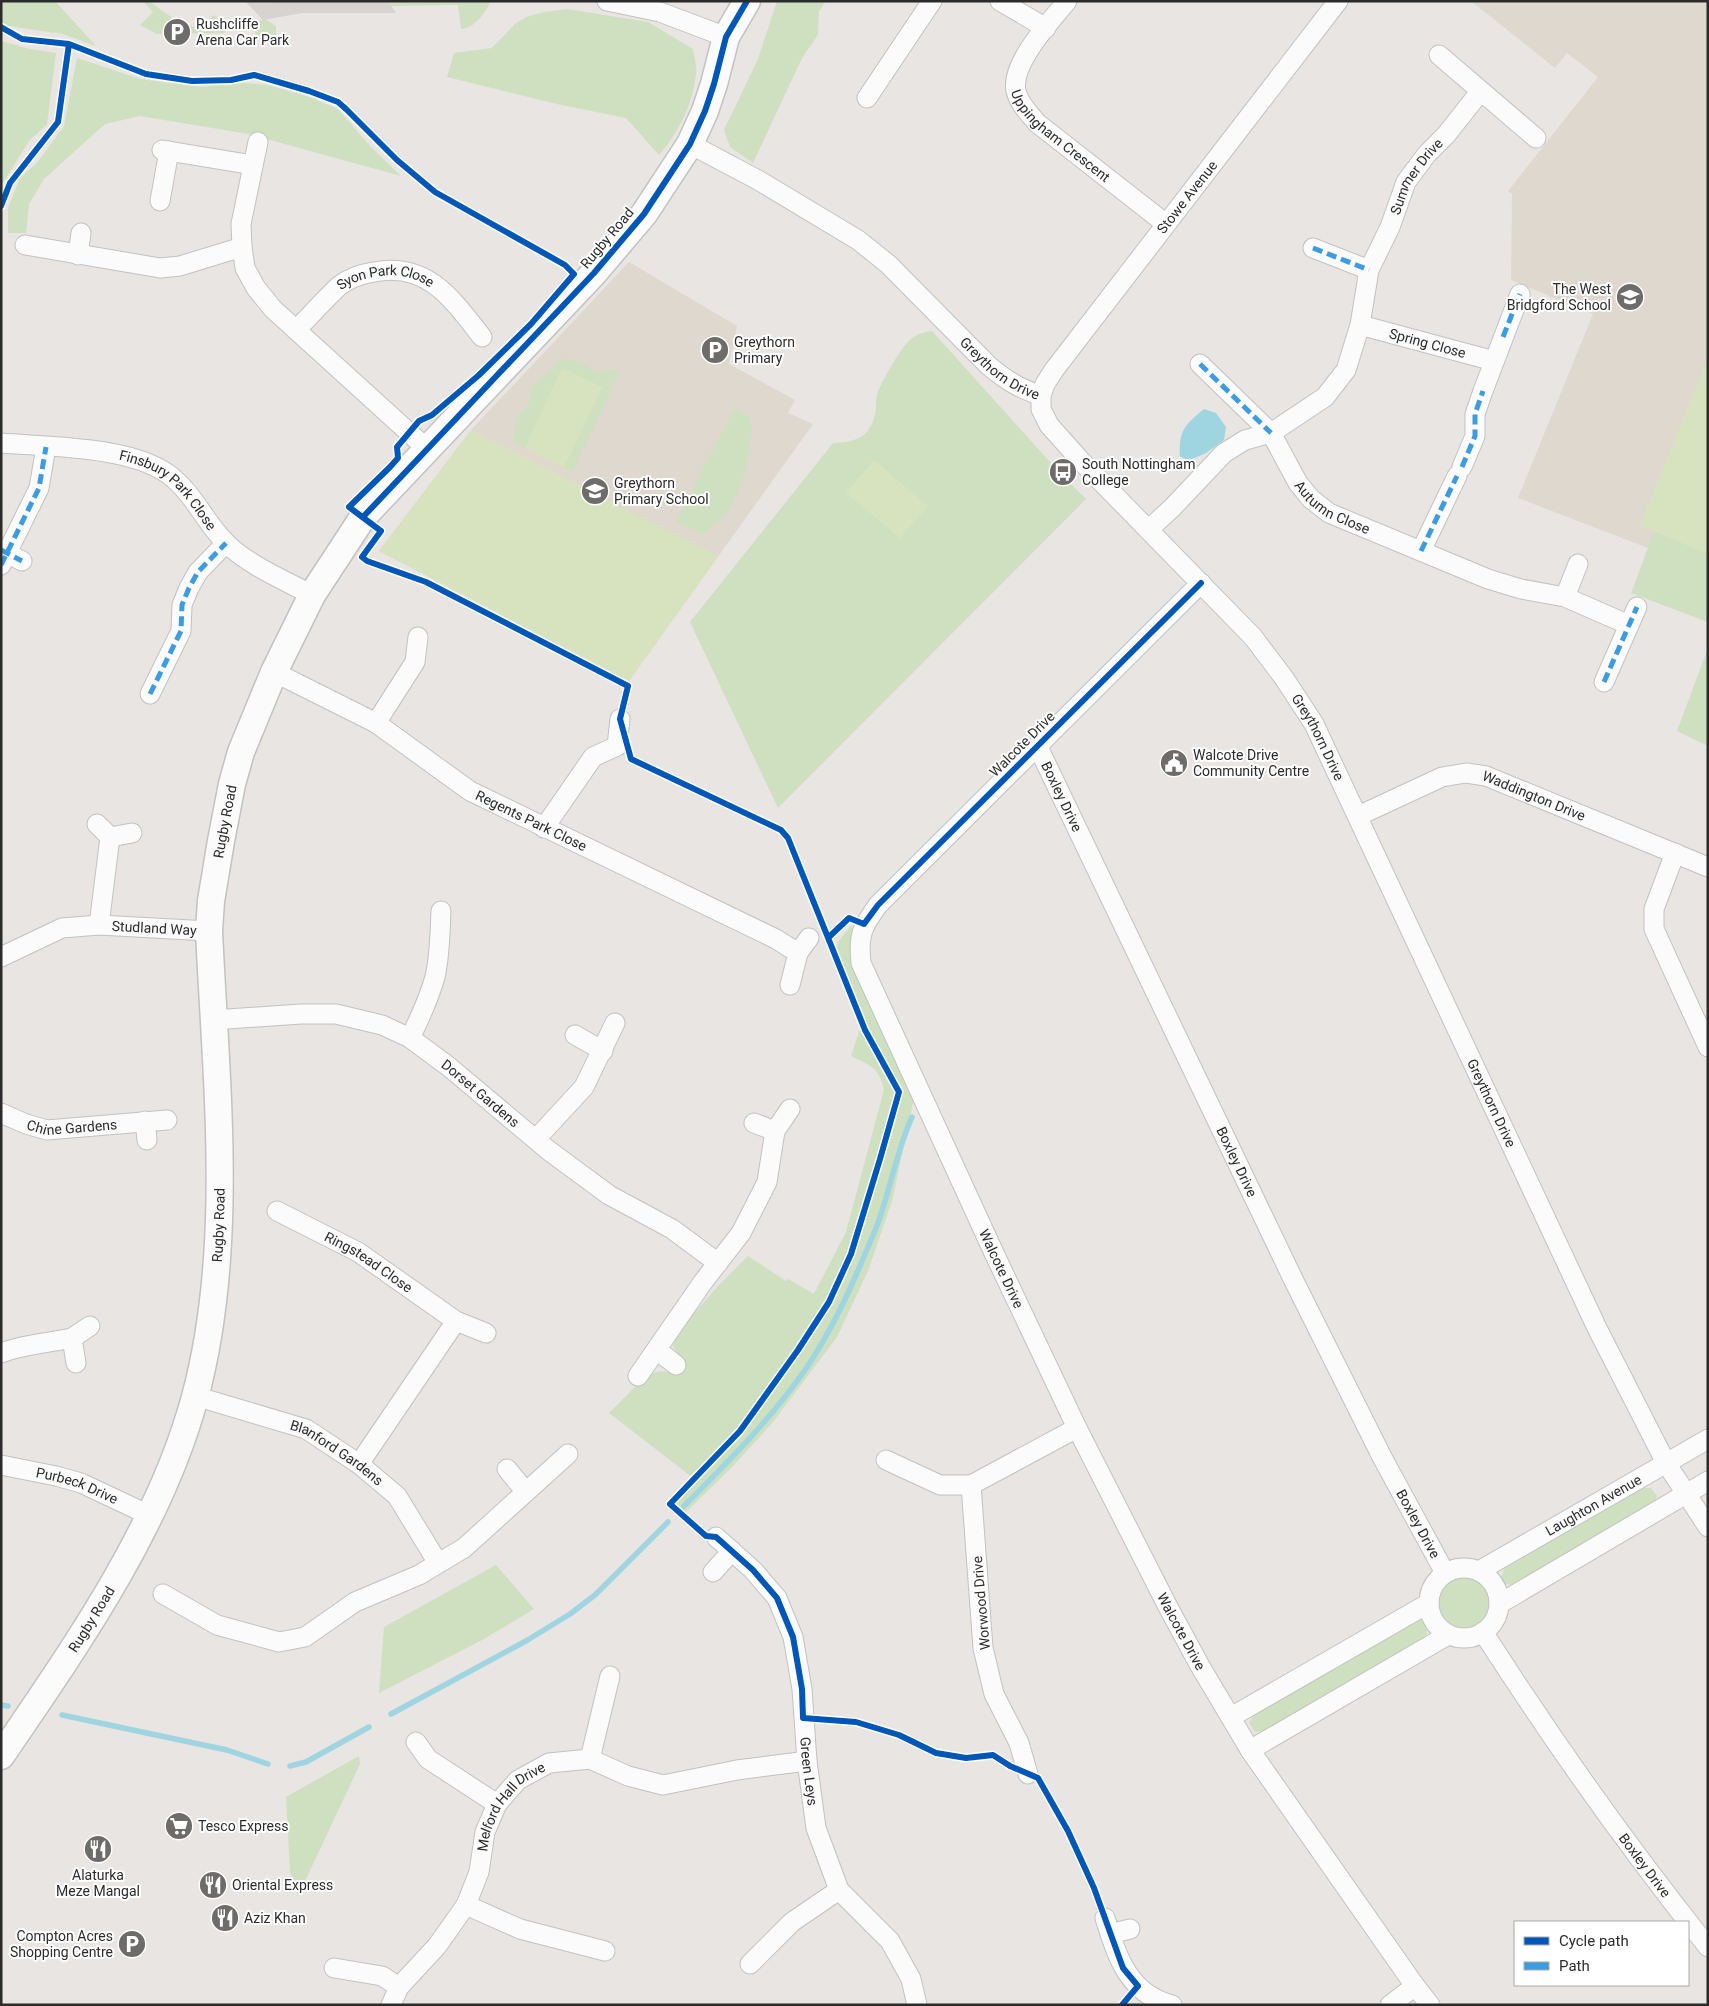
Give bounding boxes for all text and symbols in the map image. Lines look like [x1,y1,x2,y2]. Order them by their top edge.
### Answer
place label: Rushcliffe Arena Car Park [196,16,290,48]
parking icon: Rushcliffe Arena Car Park [162,17,192,47]
street label: Uppingham Crescent [1008,87,1114,185]
street label: Summer Drive [1387,135,1446,217]
street label: Stowe Avenue [1154,157,1220,237]
street label: Rugby Road [577,204,637,272]
street label: Syon Park Close [334,262,437,293]
place label: The West Bridgford School [1507,281,1611,313]
school or university icon: The West Bridgford School [1615,282,1645,312]
street label: Spring Close [1388,325,1468,361]
place label: Greythorn Primary [734,334,795,366]
street label: Greythorn Drive [957,334,1042,403]
parking icon: Greythorn Primary [700,335,730,365]
street label: Finsbury Park Close [118,447,220,533]
place label: South Nottingham College [1082,456,1196,488]
bus stop icon: South Nottingham College [1048,457,1078,487]
place label: Greythorn Primary School [614,475,709,507]
school or university icon: Greythorn Primary School [580,476,610,506]
street label: Autumn Close [1291,477,1372,537]
street label: Greythorn Drive [1289,691,1347,783]
street label: Walcote Drive [986,708,1058,780]
place label: Walcote Drive Community Centre [1193,747,1309,779]
public building icon: Walcote Drive Community Centre [1159,748,1189,778]
street label: Boxley Drive [1038,759,1085,834]
street label: Waddington Drive [1480,767,1588,824]
street label: Rugby Road [210,784,240,859]
street label: Regents Park Close [473,787,589,854]
street label: Studland Way [111,918,198,938]
street label: Dorset Gardens [438,1056,523,1131]
street label: Greythorn Drive [1464,1056,1519,1150]
street label: Chine Gardens [25,1116,118,1138]
street label: Boxley Drive [1213,1124,1260,1199]
street label: Rugby Road [209,1188,228,1263]
street label: Walcote Drive [976,1226,1027,1311]
street label: Ringstead Close [322,1228,416,1296]
street label: Blanford Gardens [288,1417,386,1489]
street label: Purbeck Drive [35,1464,121,1507]
street label: Laughton Avenue [1543,1471,1644,1539]
street label: Boxley Drive [1393,1487,1443,1561]
street label: Worwood Drive [969,1555,993,1651]
street label: Rugby Road [65,1584,118,1655]
street label: Walcote Drive [1154,1590,1209,1673]
street label: Green Leys [797,1736,821,1807]
street label: Melford Hall Drive [474,1759,548,1852]
supermarket icon: Tesco Express [164,1811,194,1841]
place label: Tesco Express [198,1818,288,1834]
street label: Boxley Drive [1616,1830,1674,1900]
restaurant icon: Alaturka Meze Mangal [83,1834,113,1864]
place label: Alaturka Meze Mangal [56,1867,140,1899]
restaurant icon: Oriental Express [198,1870,228,1900]
place label: Oriental Express [232,1877,333,1893]
restaurant icon: Aziz Khan [210,1903,240,1933]
place label: Aziz Khan [244,1910,306,1926]
legend [1514,1921,1689,1986]
place label: Compton Acres Shopping Centre [10,1928,113,1960]
parking icon: Compton Acres Shopping Centre [117,1929,147,1959]
text: Cycle path [1559,1932,1629,1950]
text: Path [1559,1957,1590,1975]

